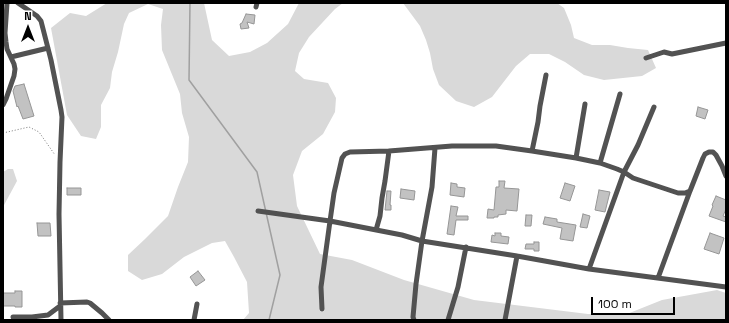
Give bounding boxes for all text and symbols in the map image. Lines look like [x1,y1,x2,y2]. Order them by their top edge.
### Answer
north arrow [8,8,48,48]
text: N [24,9,32,23]
scale bar [593,289,677,315]
text: 100 m [598,296,632,312]

